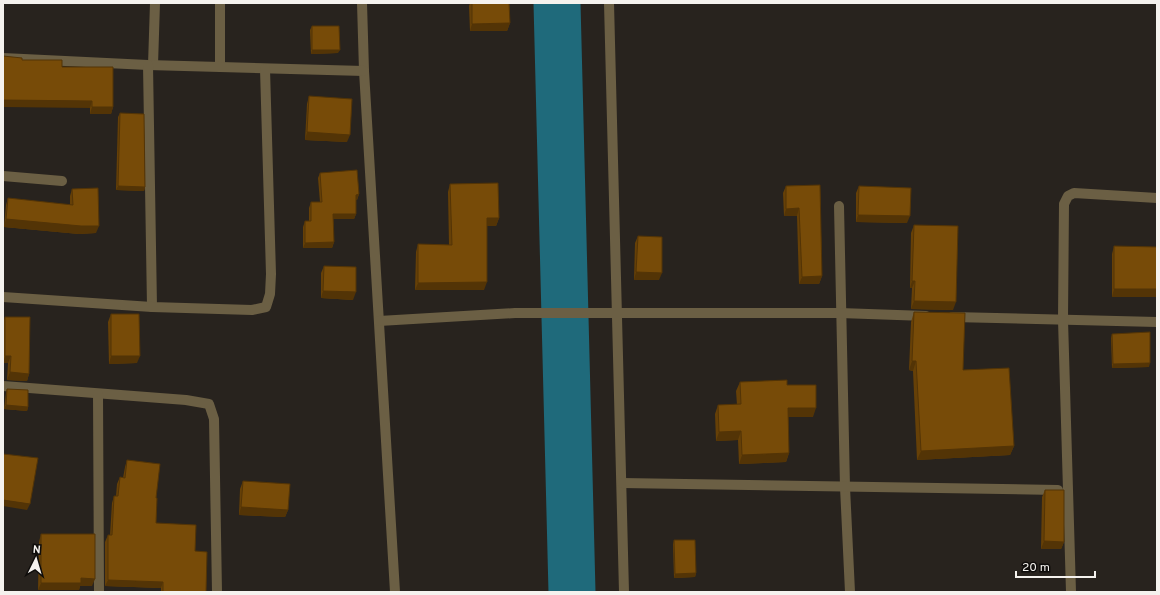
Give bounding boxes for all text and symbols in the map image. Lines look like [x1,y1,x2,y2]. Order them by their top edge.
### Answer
north arrow [16,539,56,579]
text: N [32,543,41,557]
scale bar [1016,553,1095,579]
text: 20 m [1022,560,1050,576]

